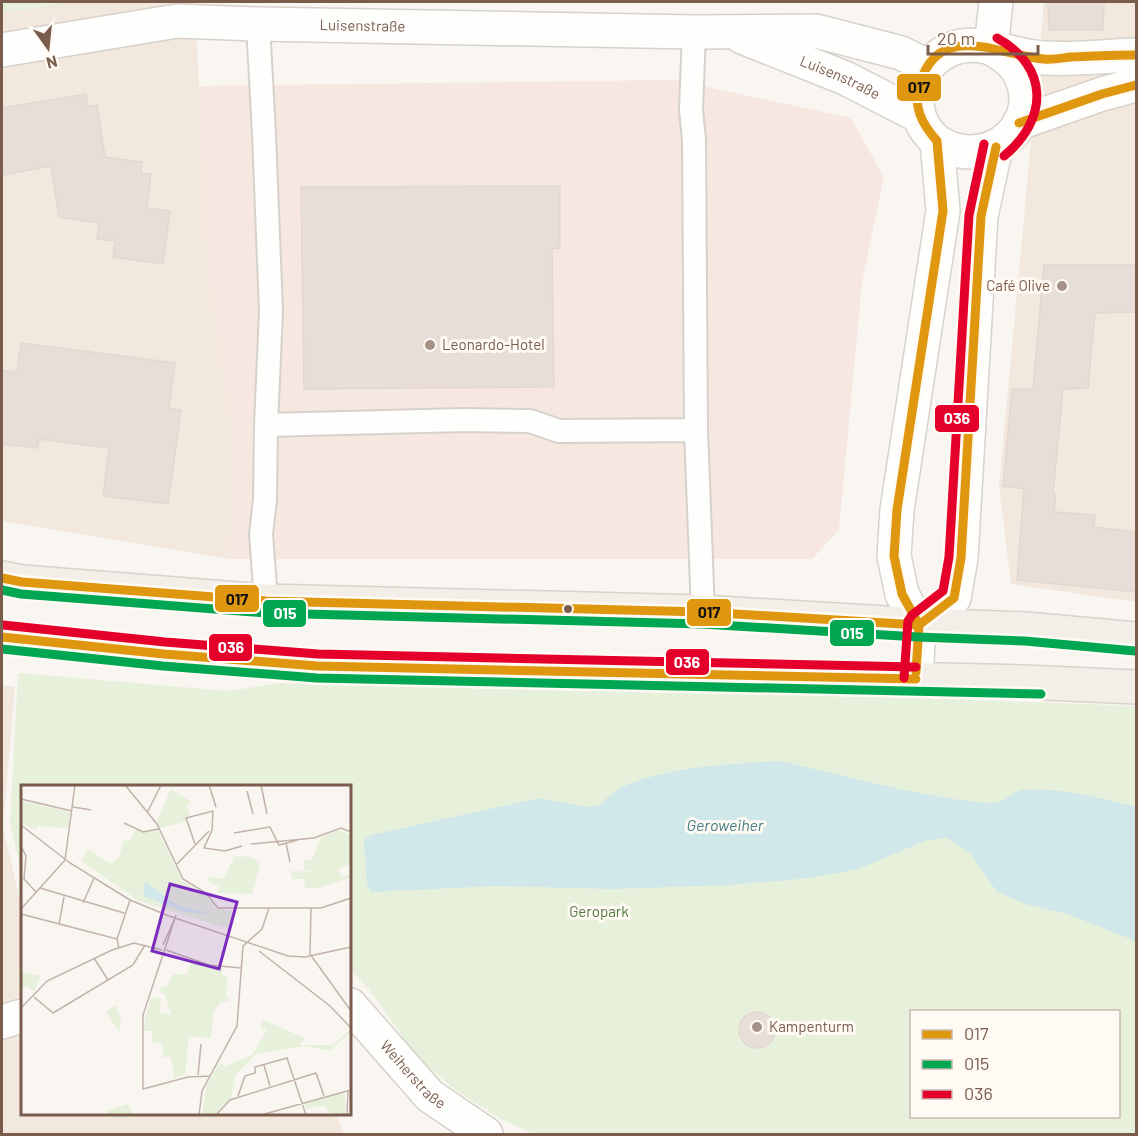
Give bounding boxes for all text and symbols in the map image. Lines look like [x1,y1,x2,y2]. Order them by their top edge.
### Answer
street label: Luisenstraße [319,15,406,35]
north arrow [18,18,78,78]
scale bar [928,18,1038,56]
text: 20 m [937,27,975,49]
street label: Luisenstraße [798,51,883,103]
text: N [44,52,60,74]
line badge: 017 [896,73,942,102]
text: 017 [908,77,930,96]
place label: Café Olive [986,276,1050,294]
marker: Café Olive [1055,279,1069,293]
place label: Leonardo-Hotel [442,335,545,353]
marker: Leonardo-Hotel [423,338,437,352]
line badge: 036 [934,404,980,433]
text: 036 [944,408,971,427]
line badge: 017 [214,584,260,613]
text: 017 [226,589,248,608]
line badge: 017 [686,598,732,627]
line badge: 015 [262,599,307,628]
text: 017 [698,602,720,621]
text: 015 [273,603,297,622]
unlabelled marker [562,603,574,615]
line badge: 015 [829,619,875,647]
text: 015 [840,623,864,642]
line badge: 036 [208,633,253,662]
text: 036 [218,637,245,656]
line badge: 036 [665,648,710,676]
text: 036 [674,652,701,671]
inset map [21,785,351,1115]
water label: Geroweiher [687,815,765,834]
park label: Geropark [569,902,629,920]
legend [910,1010,1120,1118]
place label: Kampenturm [769,1017,854,1035]
marker: Kampenturm [750,1020,764,1034]
text: 017 [964,1022,989,1044]
street label: Weiherstraße [377,1036,449,1112]
text: 015 [964,1052,989,1074]
text: 036 [964,1082,993,1104]

